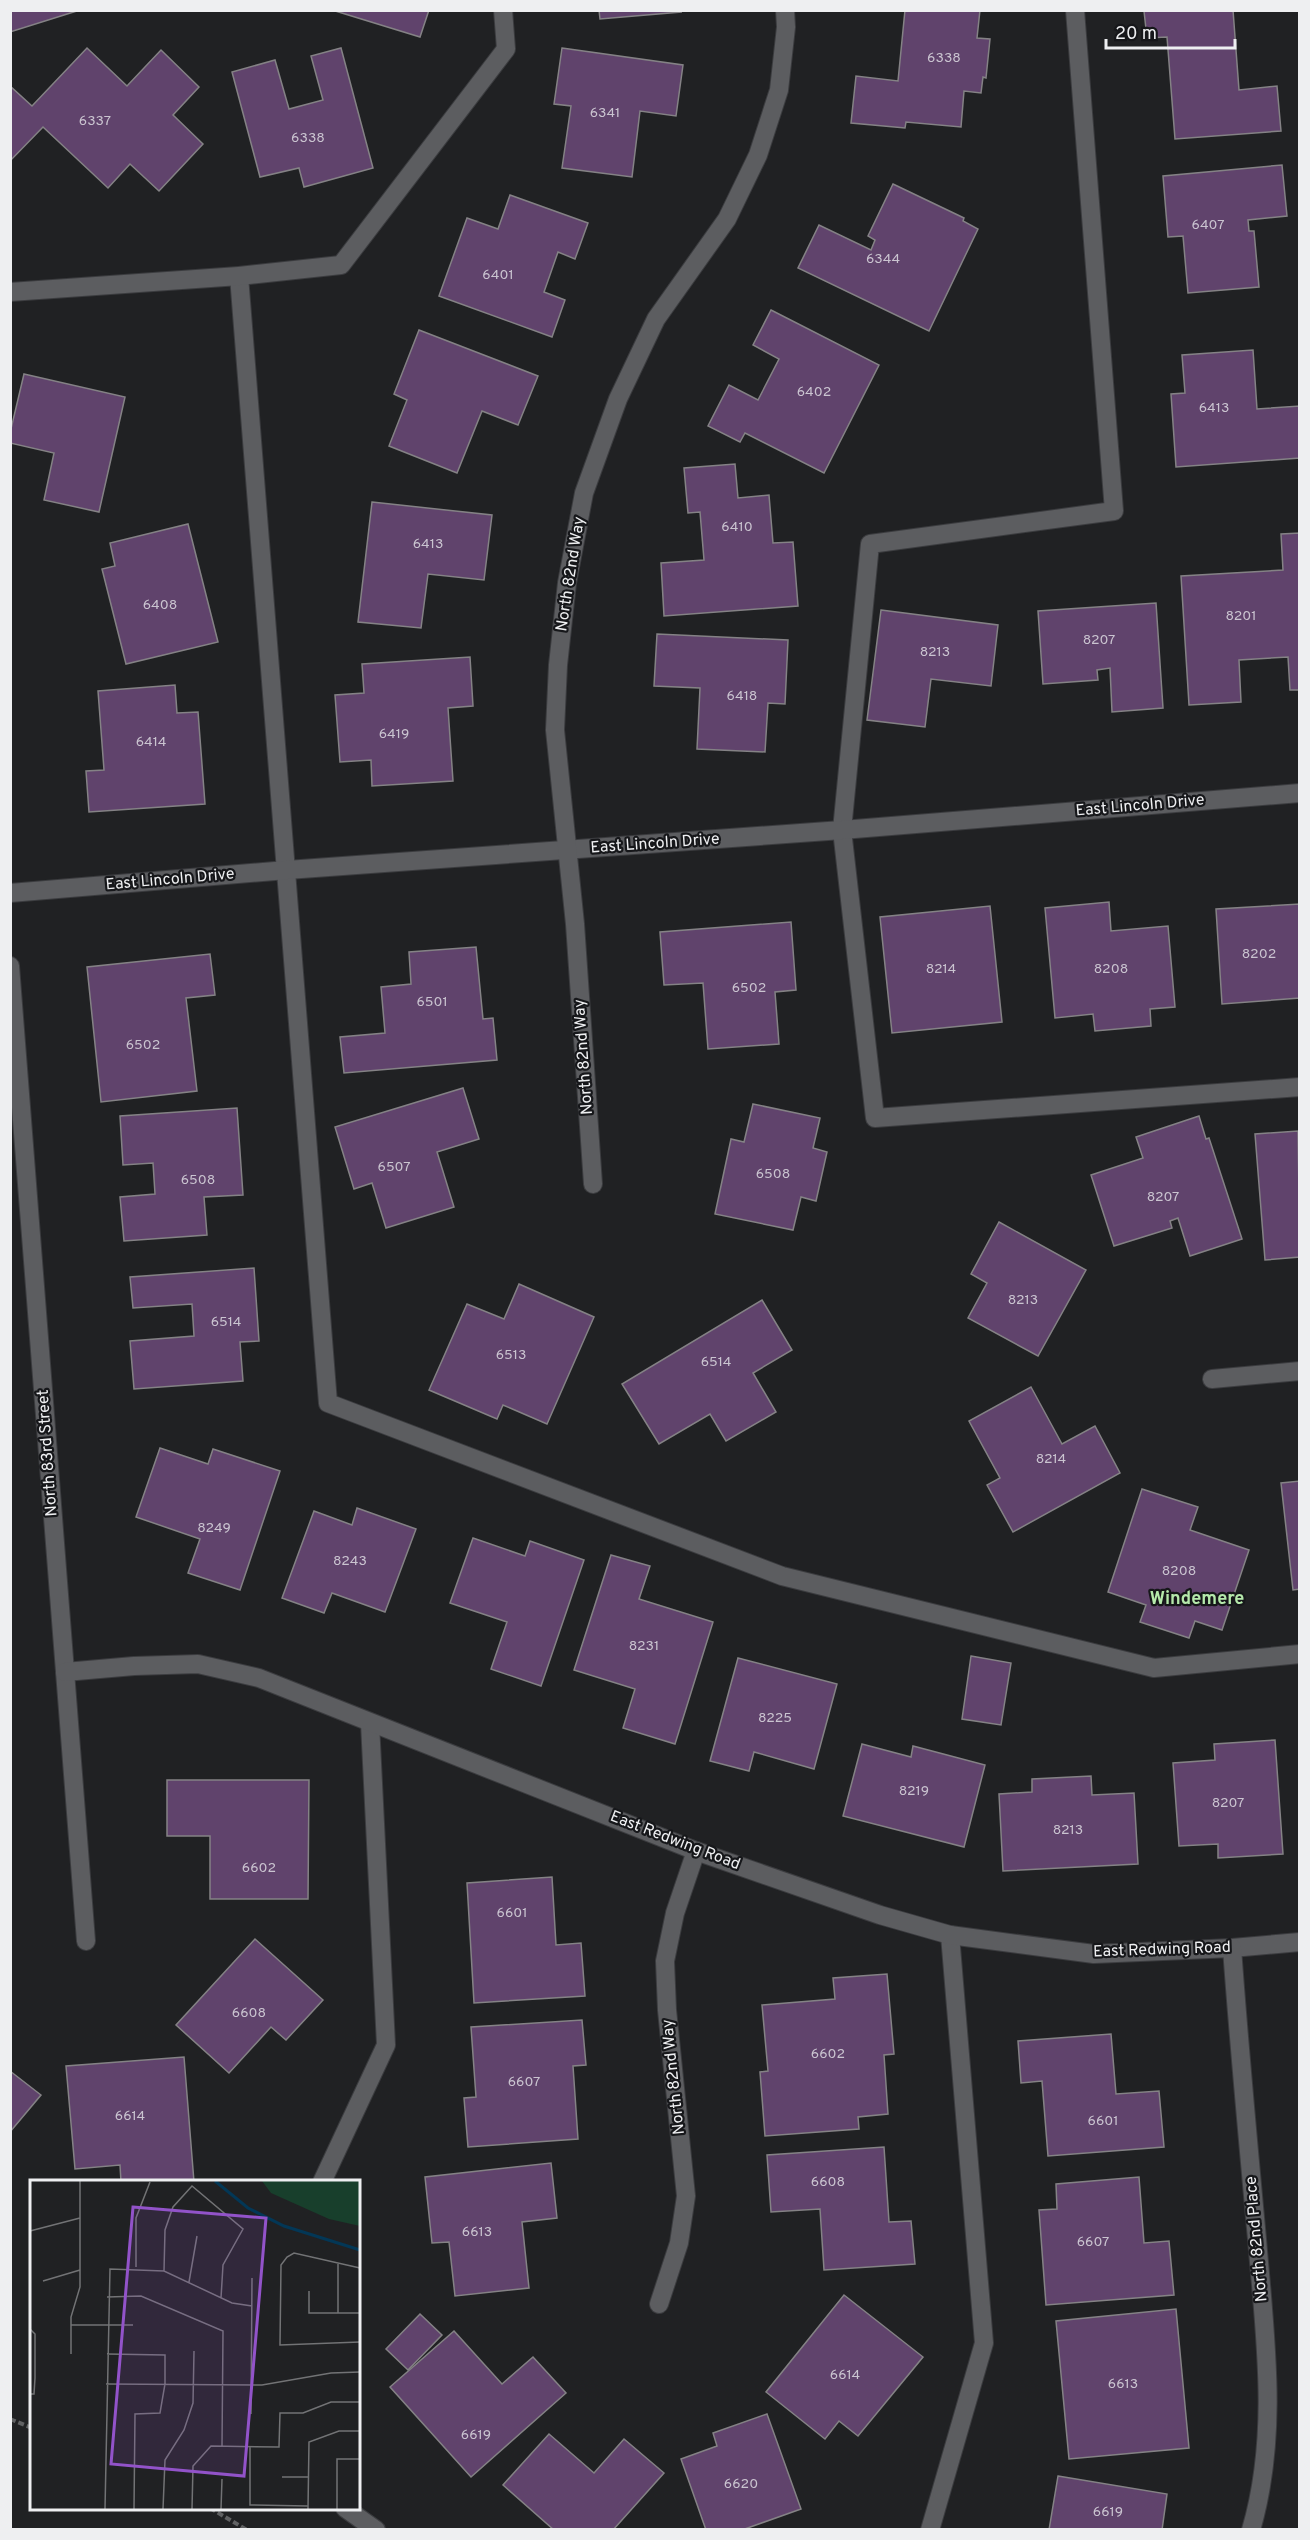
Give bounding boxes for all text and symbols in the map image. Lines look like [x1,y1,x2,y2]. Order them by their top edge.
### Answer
scale bar [1106,12,1235,50]
text: 20 m [1115,23,1157,46]
house number: 6338 [927,50,961,67]
house number: 6341 [590,105,620,122]
house number: 6337 [79,113,111,130]
house number: 6338 [291,130,325,147]
house number: 6407 [1192,217,1224,234]
house number: 6344 [866,251,900,268]
house number: 6401 [482,267,514,284]
house number: 6402 [797,384,831,401]
house number: 6413 [1199,400,1229,417]
street label: North 82nd Way [552,515,590,633]
house number: 6410 [721,519,753,536]
house number: 6413 [413,536,443,553]
house number: 6408 [143,597,177,614]
house number: 8201 [1225,608,1257,625]
house number: 8207 [1083,632,1115,649]
house number: 8213 [920,644,950,661]
house number: 6418 [727,688,757,705]
house number: 6419 [379,726,409,743]
house number: 6414 [136,734,166,751]
street label: East Lincoln Drive [1075,790,1205,822]
street label: East Lincoln Drive [590,830,720,858]
street label: East Lincoln Drive [105,864,235,896]
house number: 8202 [1242,946,1276,963]
house number: 8214 [926,961,956,978]
house number: 8208 [1094,961,1128,978]
house number: 6502 [732,980,766,997]
house number: 6501 [416,994,448,1011]
street label: North 82nd Way [570,998,598,1116]
house number: 6502 [126,1037,160,1054]
house number: 6507 [378,1159,410,1176]
house number: 6508 [756,1166,790,1183]
house number: 6508 [181,1172,215,1189]
house number: 8207 [1147,1189,1179,1206]
house number: 8213 [1008,1292,1038,1309]
house number: 6514 [211,1314,241,1331]
house number: 6513 [496,1347,526,1364]
house number: 6514 [701,1354,731,1371]
street label: North 83rd Street [34,1389,62,1517]
house number: 8214 [1036,1451,1066,1468]
house number: 8249 [197,1520,231,1537]
house number: 8243 [333,1553,367,1570]
house number: 8208 [1162,1563,1196,1580]
district label: Windemere [1150,1588,1244,1611]
house number: 8231 [629,1638,659,1655]
house number: 8225 [758,1710,792,1727]
house number: 8219 [899,1783,929,1800]
house number: 8207 [1212,1795,1244,1812]
street label: East Redwing Road [607,1807,743,1875]
house number: 8213 [1053,1822,1083,1839]
house number: 6602 [242,1860,276,1877]
house number: 6601 [497,1905,527,1922]
street label: East Redwing Road [1093,1938,1231,1962]
house number: 6608 [232,2005,266,2022]
street label: North 82nd Way [658,2018,690,2136]
house number: 6602 [811,2046,845,2063]
house number: 6607 [508,2074,540,2091]
house number: 6614 [115,2108,145,2125]
house number: 6601 [1088,2113,1118,2130]
house number: 6608 [811,2174,845,2191]
street label: North 82nd Place [1242,2175,1272,2303]
inset map [30,2180,360,2510]
house number: 6613 [462,2224,492,2241]
house number: 6607 [1077,2234,1109,2251]
house number: 6614 [830,2367,860,2384]
house number: 6613 [1108,2376,1138,2393]
house number: 6619 [461,2427,491,2444]
house number: 6620 [724,2476,758,2493]
house number: 6619 [1093,2504,1123,2521]

